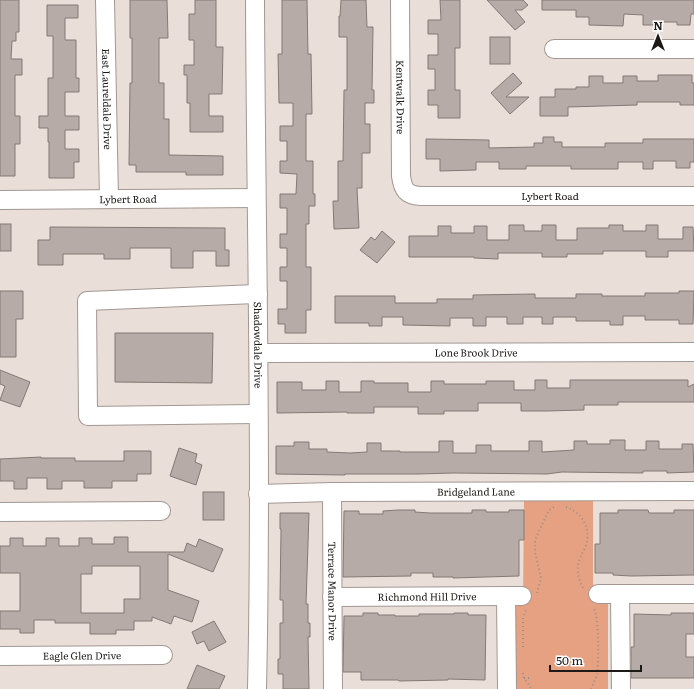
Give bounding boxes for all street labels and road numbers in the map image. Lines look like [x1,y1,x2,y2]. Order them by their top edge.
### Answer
street label: East Laureldale Drive [99,48,116,150]
street label: Kentwalk Drive [393,60,409,134]
street label: Lybert Road [521,188,579,203]
street label: Lybert Road [99,191,157,206]
street label: Shadowdale Drive [251,302,267,388]
street label: Lone Brook Drive [434,344,518,360]
street label: Bridgeland Lane [437,483,515,499]
street label: Terrace Manor Drive [325,541,341,641]
street label: Richmond Hill Drive [378,588,476,604]
street label: Eagle Glen Drive [43,647,121,663]

